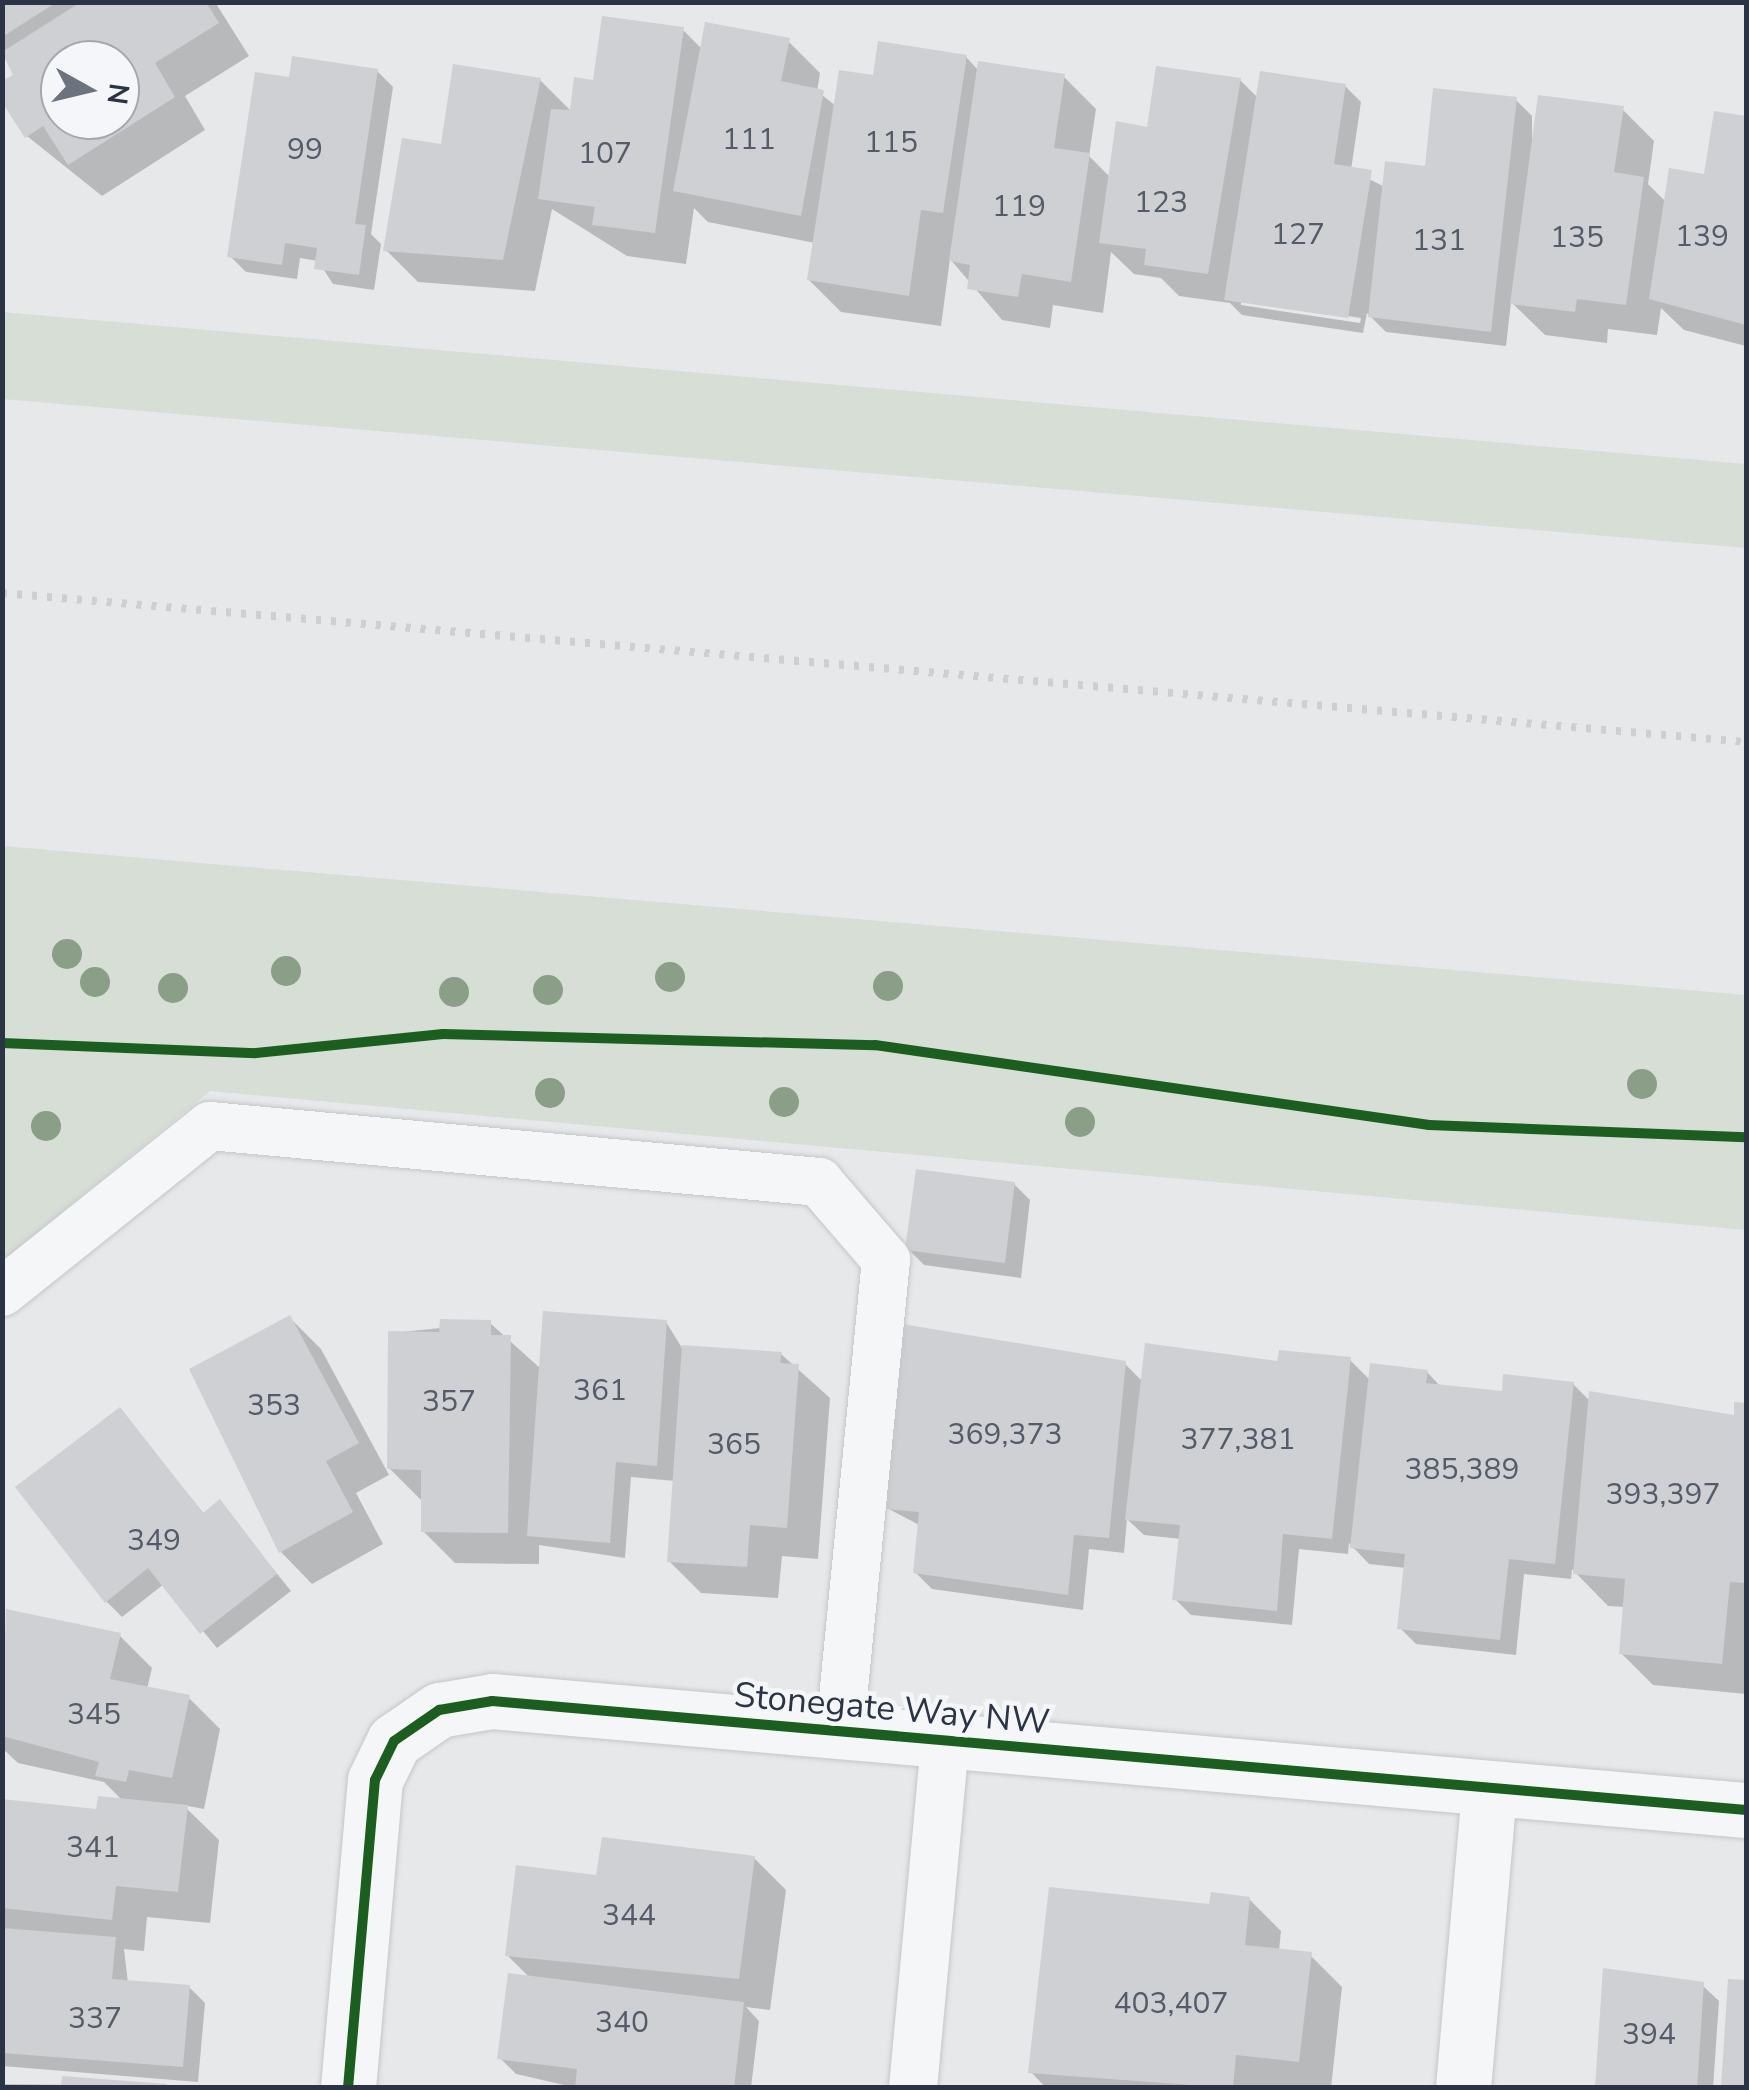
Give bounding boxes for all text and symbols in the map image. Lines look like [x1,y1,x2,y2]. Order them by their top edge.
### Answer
north arrow [40,40,140,140]
text: N [97,81,138,107]
house number: 111 [722,122,776,158]
house number: 115 [864,125,918,161]
house number: 99 [287,132,323,168]
house number: 107 [578,136,632,172]
house number: 123 [1134,185,1188,221]
house number: 119 [992,189,1046,225]
house number: 127 [1271,217,1325,253]
house number: 139 [1675,219,1729,255]
house number: 135 [1550,220,1604,256]
house number: 131 [1412,223,1466,259]
house number: 361 [573,1373,627,1409]
house number: 357 [422,1384,476,1420]
house number: 353 [247,1388,301,1424]
house number: 369,373 [948,1417,1062,1453]
house number: 377,381 [1181,1422,1295,1458]
house number: 365 [707,1427,761,1463]
house number: 385,389 [1405,1452,1519,1488]
house number: 393,397 [1606,1477,1720,1513]
house number: 349 [127,1523,181,1559]
street label: Stonegate Way NW [732,1674,1052,1744]
house number: 345 [67,1697,121,1733]
house number: 341 [66,1830,120,1866]
house number: 344 [602,1898,656,1934]
house number: 403,407 [1114,1986,1228,2022]
house number: 337 [68,2001,122,2037]
house number: 340 [595,2005,649,2041]
house number: 394 [1622,2017,1676,2053]

